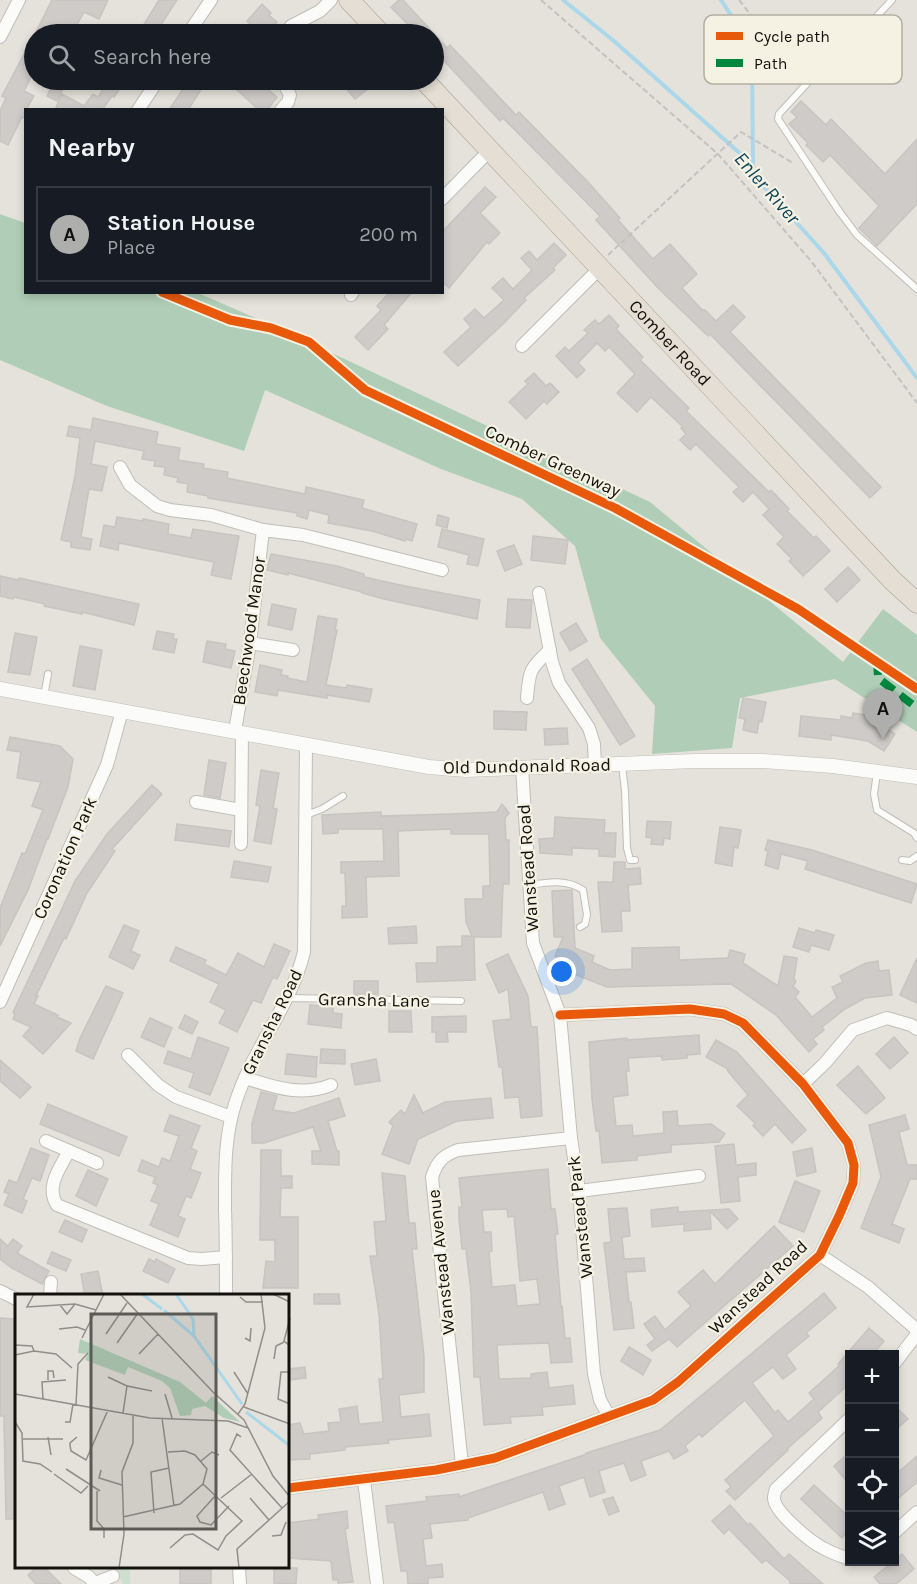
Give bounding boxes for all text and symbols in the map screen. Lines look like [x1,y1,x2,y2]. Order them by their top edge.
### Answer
legend [704,15,902,84]
search box [24,24,444,90]
text: Cycle path [754,27,830,46]
icon: search [45,41,78,74]
text: Search here [93,44,211,70]
text: Path [754,54,787,73]
text: Nearby [48,132,135,163]
water label: Enler River [729,147,805,230]
text: Station House [107,210,255,236]
text: A [63,223,76,246]
text: 200 m [359,223,418,246]
text: Place [107,236,155,259]
street label: Comber Road [624,295,716,390]
street label: Comber Greenway [482,420,625,502]
street label: Beechwood Manor [228,555,270,707]
pin: A [864,690,902,739]
street label: Old Dundonald Road [443,754,611,778]
street label: Coronation Park [28,793,102,923]
street label: Wanstead Road [513,803,543,933]
your location [547,957,576,986]
street label: Gransha Road [237,966,307,1078]
street label: Gransha Lane [318,988,430,1012]
street label: Wanstead Park [563,1155,597,1279]
street label: Wanstead Avenue [422,1188,460,1336]
street label: Wanstead Road [704,1235,812,1339]
inset map [15,1294,290,1569]
map controls [845,1350,899,1566]
button: + [845,1350,899,1404]
button: − [845,1404,899,1458]
button: locate [845,1458,899,1512]
button: layers [845,1512,899,1566]

